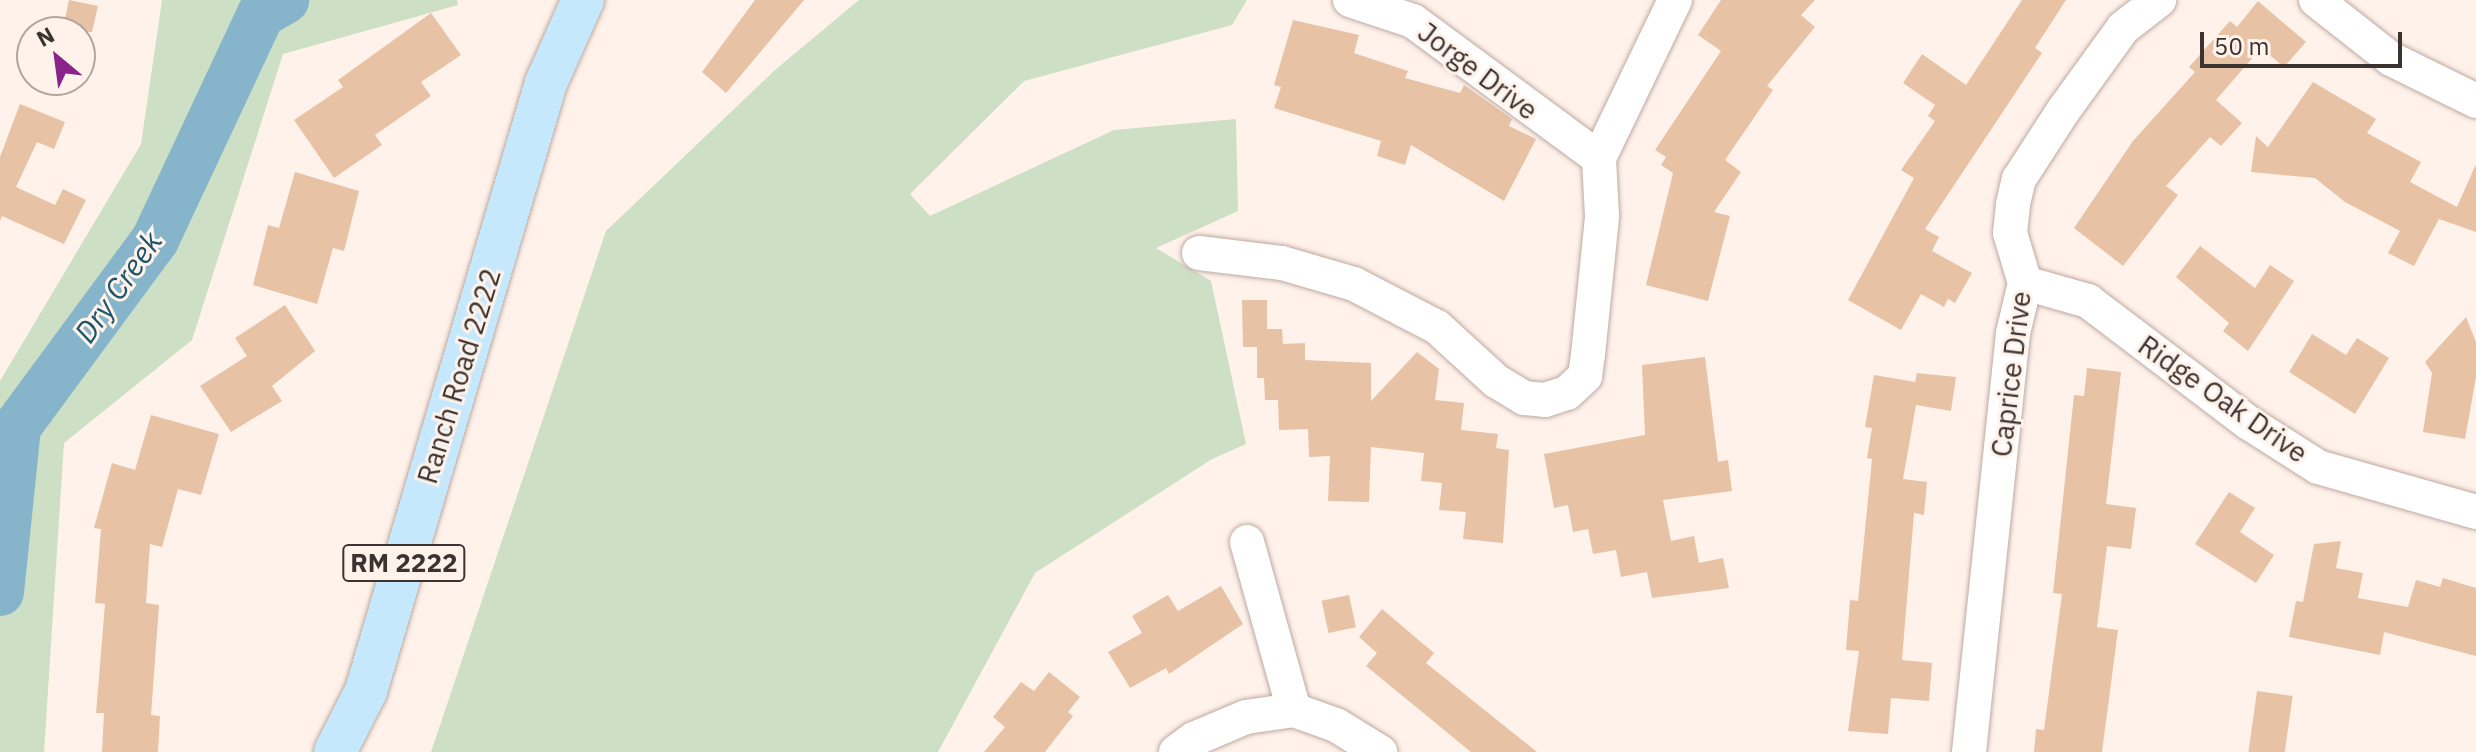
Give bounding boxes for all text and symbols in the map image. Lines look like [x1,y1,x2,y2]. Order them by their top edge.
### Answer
street label: Jorge Drive [1412,15,1544,127]
north arrow [16,16,96,96]
scale bar [2204,16,2406,66]
text: N [31,20,59,53]
text: 50 m [2214,30,2269,62]
water label: Dry Creek [67,224,169,350]
street label: Ranch Road 2222 [410,264,508,488]
street label: Caprice Drive [1984,289,2038,459]
street label: Ridge Oak Drive [2132,328,2314,470]
road number: RM 2222 [342,541,466,585]

